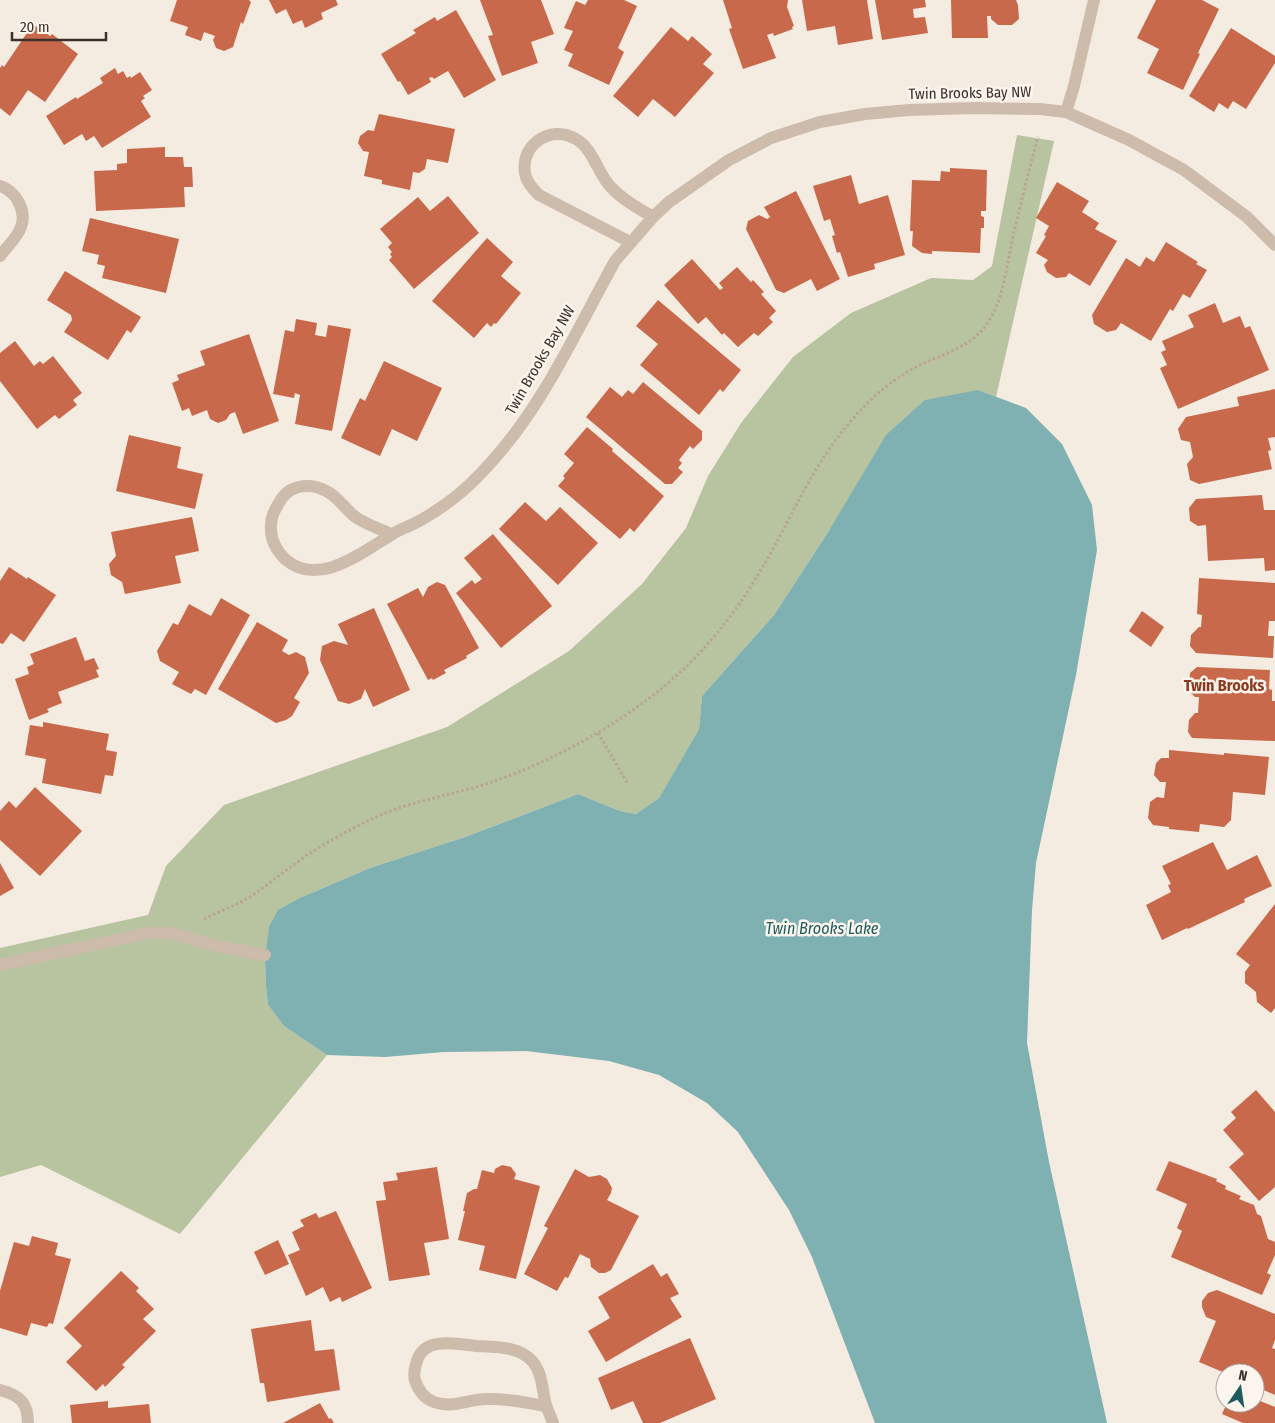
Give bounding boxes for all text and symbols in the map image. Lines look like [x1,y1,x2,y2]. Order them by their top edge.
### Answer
scale bar [12,10,106,42]
text: 20 m [20,18,50,36]
street label: Twin Brooks Bay NW [908,83,1032,103]
street label: Twin Brooks Bay NW [501,302,579,418]
district label: Twin Brooks [1184,676,1264,695]
water label: Twin Brooks Lake [766,919,879,938]
north arrow [1215,1363,1265,1413]
text: N [1237,1367,1249,1385]

